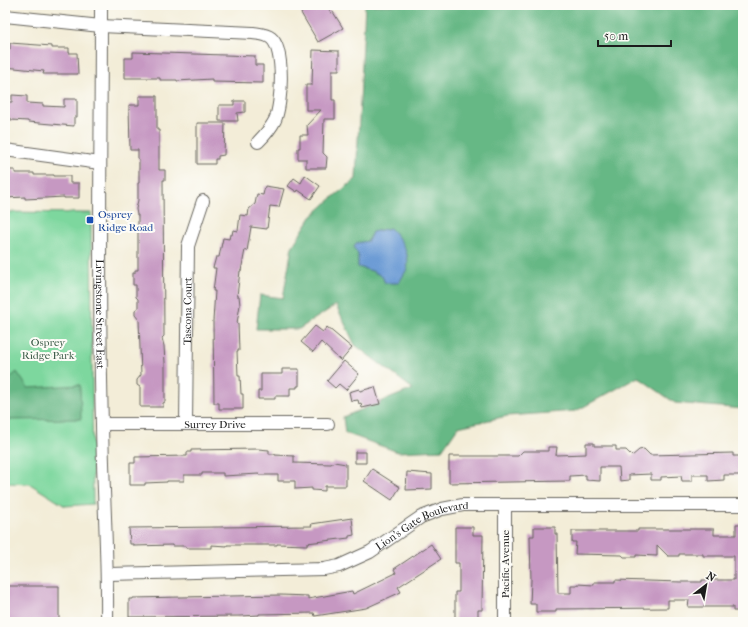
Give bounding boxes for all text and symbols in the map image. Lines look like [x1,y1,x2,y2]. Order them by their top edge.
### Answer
scale bar [598,22,671,48]
text: 50 m [604,29,628,43]
place label: Osprey Ridge Road [98,208,154,234]
marker: Osprey Ridge Road [85,215,95,225]
street label: Livingstone Street East [93,259,107,369]
street label: Tascona Court [180,277,194,345]
park label: Osprey Ridge Park [22,336,75,362]
street label: Surrey Drive [184,418,246,431]
street label: Lion's Gate Boulevard [373,499,470,553]
street label: Pacific Avenue [499,529,512,598]
north arrow [686,565,726,605]
text: N [704,569,718,585]

